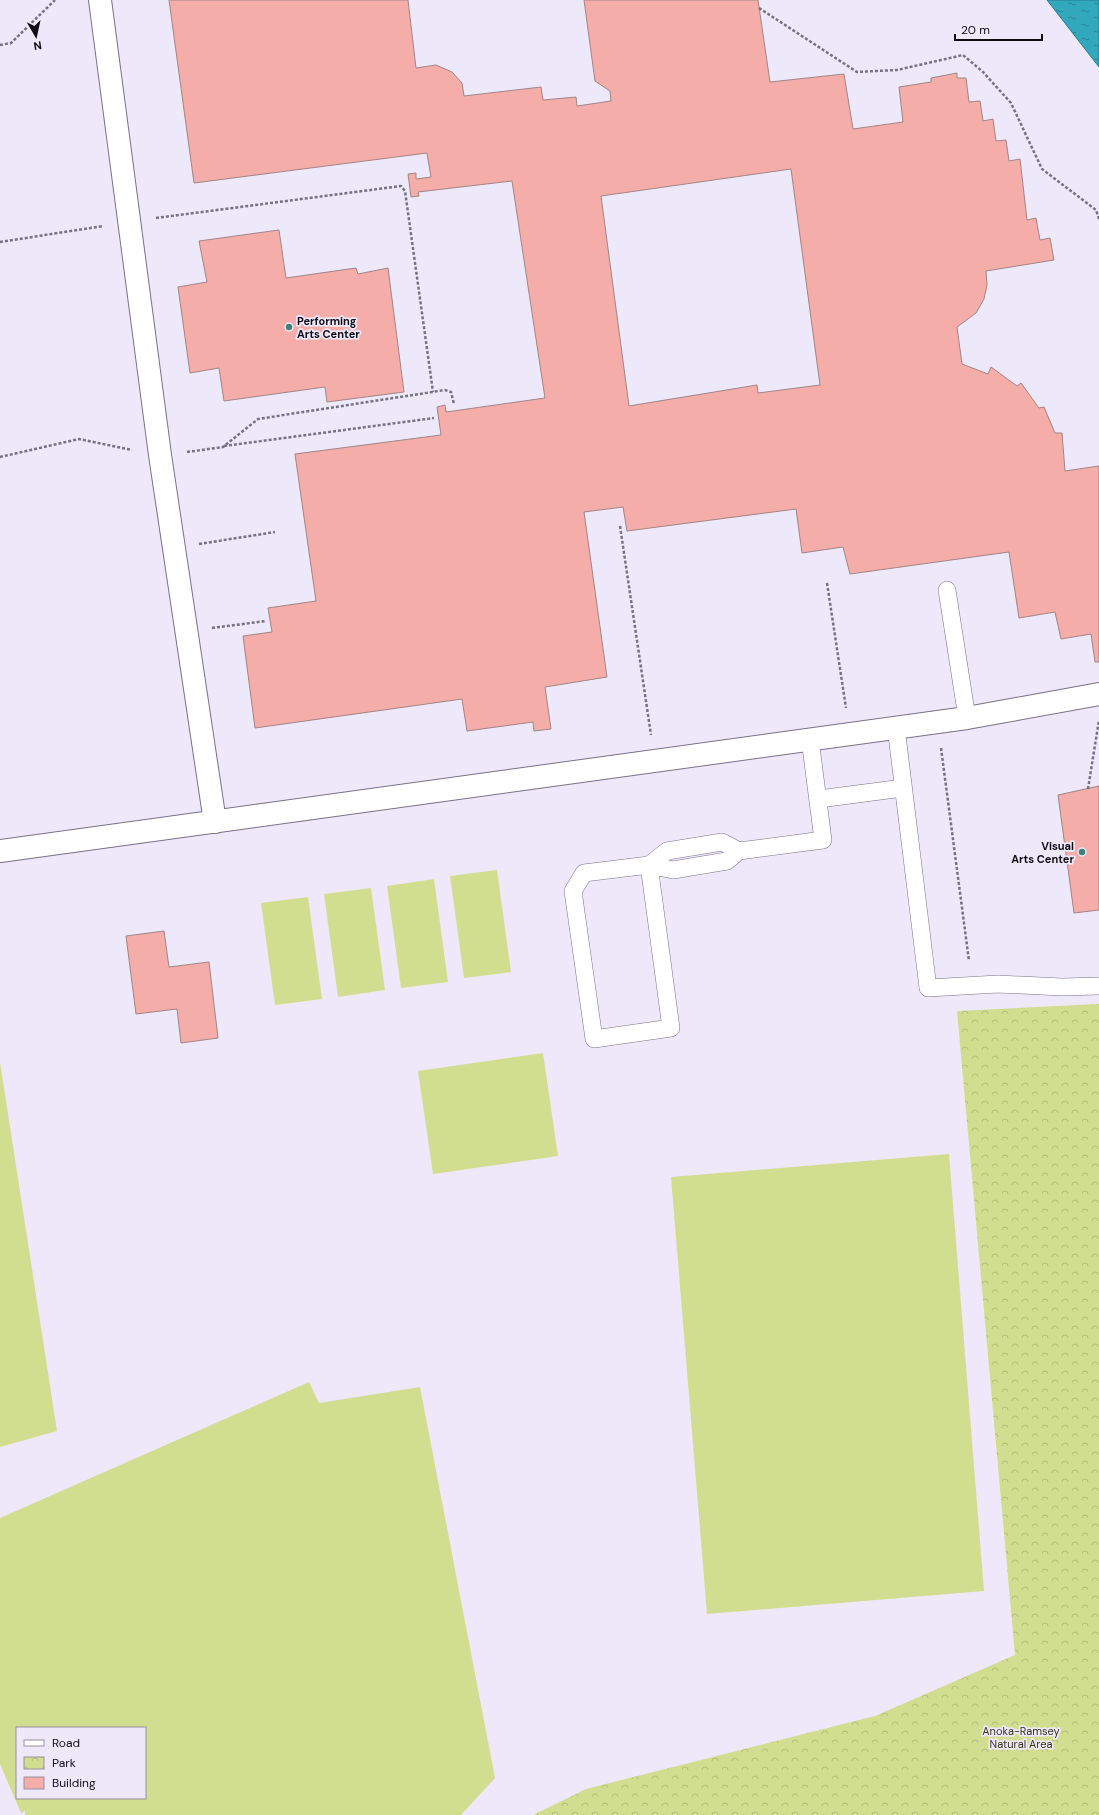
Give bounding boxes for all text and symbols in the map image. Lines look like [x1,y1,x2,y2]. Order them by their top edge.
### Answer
north arrow [16,16,56,56]
scale bar [955,16,1042,42]
text: 20 m [961,22,990,38]
text: N [33,38,43,53]
place label: Performing Arts Center [297,314,360,341]
marker: Performing Arts Center [284,322,294,332]
place label: Visual Arts Center [1011,839,1074,866]
marker: Visual Arts Center [1077,847,1087,857]
park label: Anoka-Ramsey Natural Area [982,1724,1060,1751]
legend [16,1727,146,1799]
text: Road [52,1735,80,1751]
text: Park [52,1755,76,1771]
text: Building [52,1775,96,1791]

